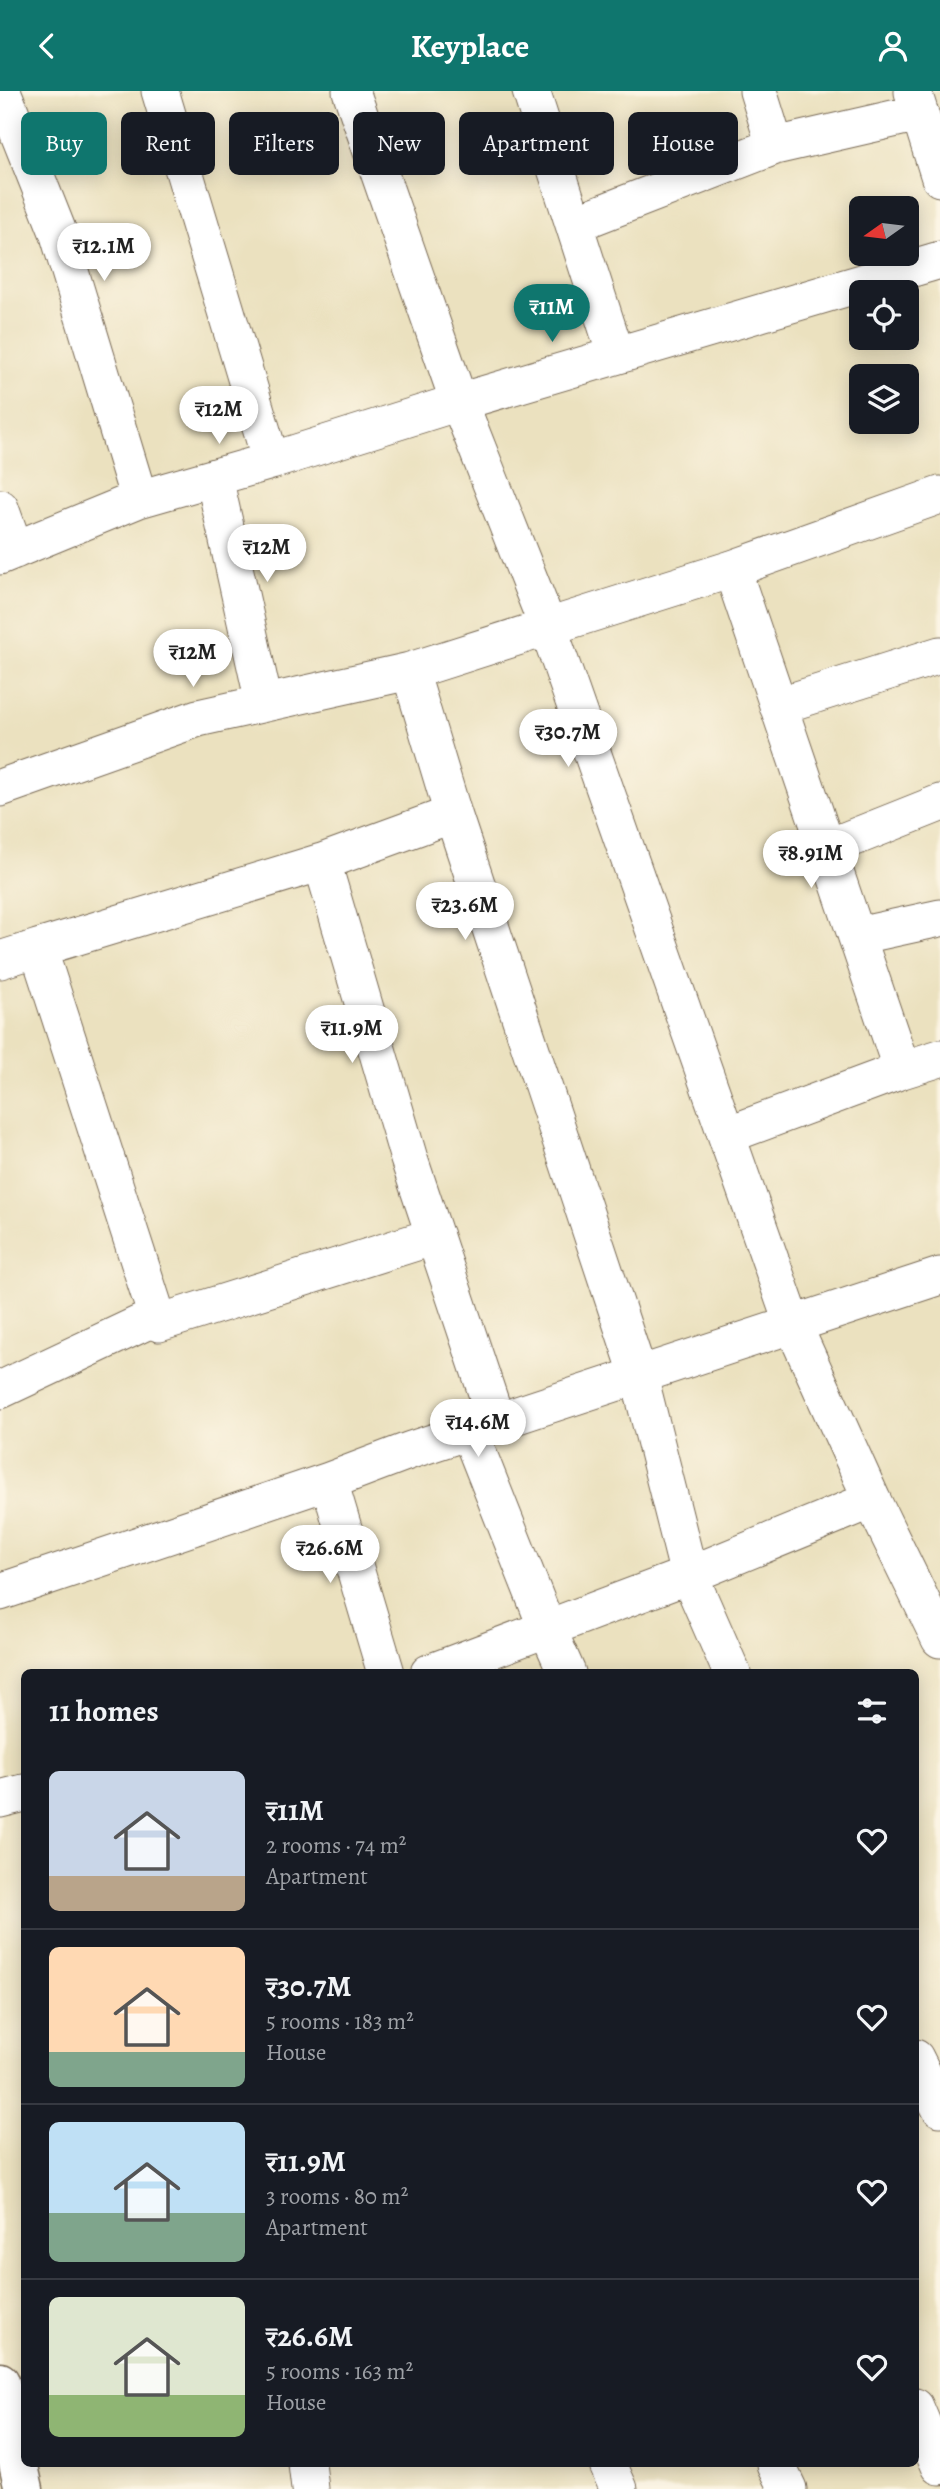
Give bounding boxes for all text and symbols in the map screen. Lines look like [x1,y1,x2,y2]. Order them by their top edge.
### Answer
text: Keyplace [411,24,529,68]
icon: back [28,27,66,65]
icon: person [874,27,912,65]
chip: Buy [21,112,107,175]
chip: Rent [121,112,215,175]
chip: Filters [229,112,339,175]
chip: New [353,112,445,175]
chip: Apartment [459,112,614,175]
chip: House [628,112,738,175]
north arrow [849,196,919,266]
map controls [849,196,919,434]
pin: ₹12.1M [47,223,161,283]
text: ₹12.1M [73,230,135,261]
button: locate [849,280,919,350]
pin: ₹11M [511,285,593,344]
text: ₹11M [530,291,574,322]
button: layers [849,364,919,434]
pin: ₹12M [178,387,260,446]
text: ₹12M [195,393,243,424]
pin: ₹12M [226,525,308,584]
text: ₹12M [243,531,291,562]
pin: ₹12M [152,629,234,689]
text: ₹12M [169,636,217,667]
pin: ₹30.7M [511,709,625,769]
text: ₹30.7M [535,716,601,747]
pin: ₹8.91M [754,831,868,890]
text: ₹8.91M [779,837,843,868]
pin: ₹23.6M [408,883,522,942]
text: ₹23.6M [432,889,498,920]
pin: ₹11.9M [295,1005,409,1065]
text: ₹11.9M [321,1012,383,1043]
pin: ₹14.6M [421,1399,535,1459]
text: ₹14.6M [446,1406,510,1437]
pin: ₹26.6M [273,1525,387,1585]
text: ₹26.6M [297,1532,363,1563]
text: 11 homes [49,1691,159,1731]
icon: filters [853,1692,891,1730]
text: ₹11M [266,1790,324,1830]
icon: home [105,1799,189,1883]
icon: heart [853,1822,891,1860]
text: 2 rooms · 74 m² [266,1830,406,1861]
text: Apartment [266,1861,368,1892]
text: ₹30.7M [266,1966,352,2006]
icon: home [105,1975,189,2059]
icon: heart [853,1998,891,2036]
text: 5 rooms · 183 m² [266,2006,414,2037]
text: House [266,2037,326,2068]
text: ₹11.9M [266,2141,346,2181]
icon: home [105,2150,189,2234]
icon: heart [853,2173,891,2211]
text: 3 rooms · 80 m² [266,2181,408,2212]
text: Apartment [266,2212,368,2243]
text: ₹26.6M [266,2316,353,2356]
icon: home [105,2325,189,2409]
icon: heart [853,2348,891,2386]
text: 5 rooms · 163 m² [266,2356,413,2387]
text: House [266,2387,326,2418]

